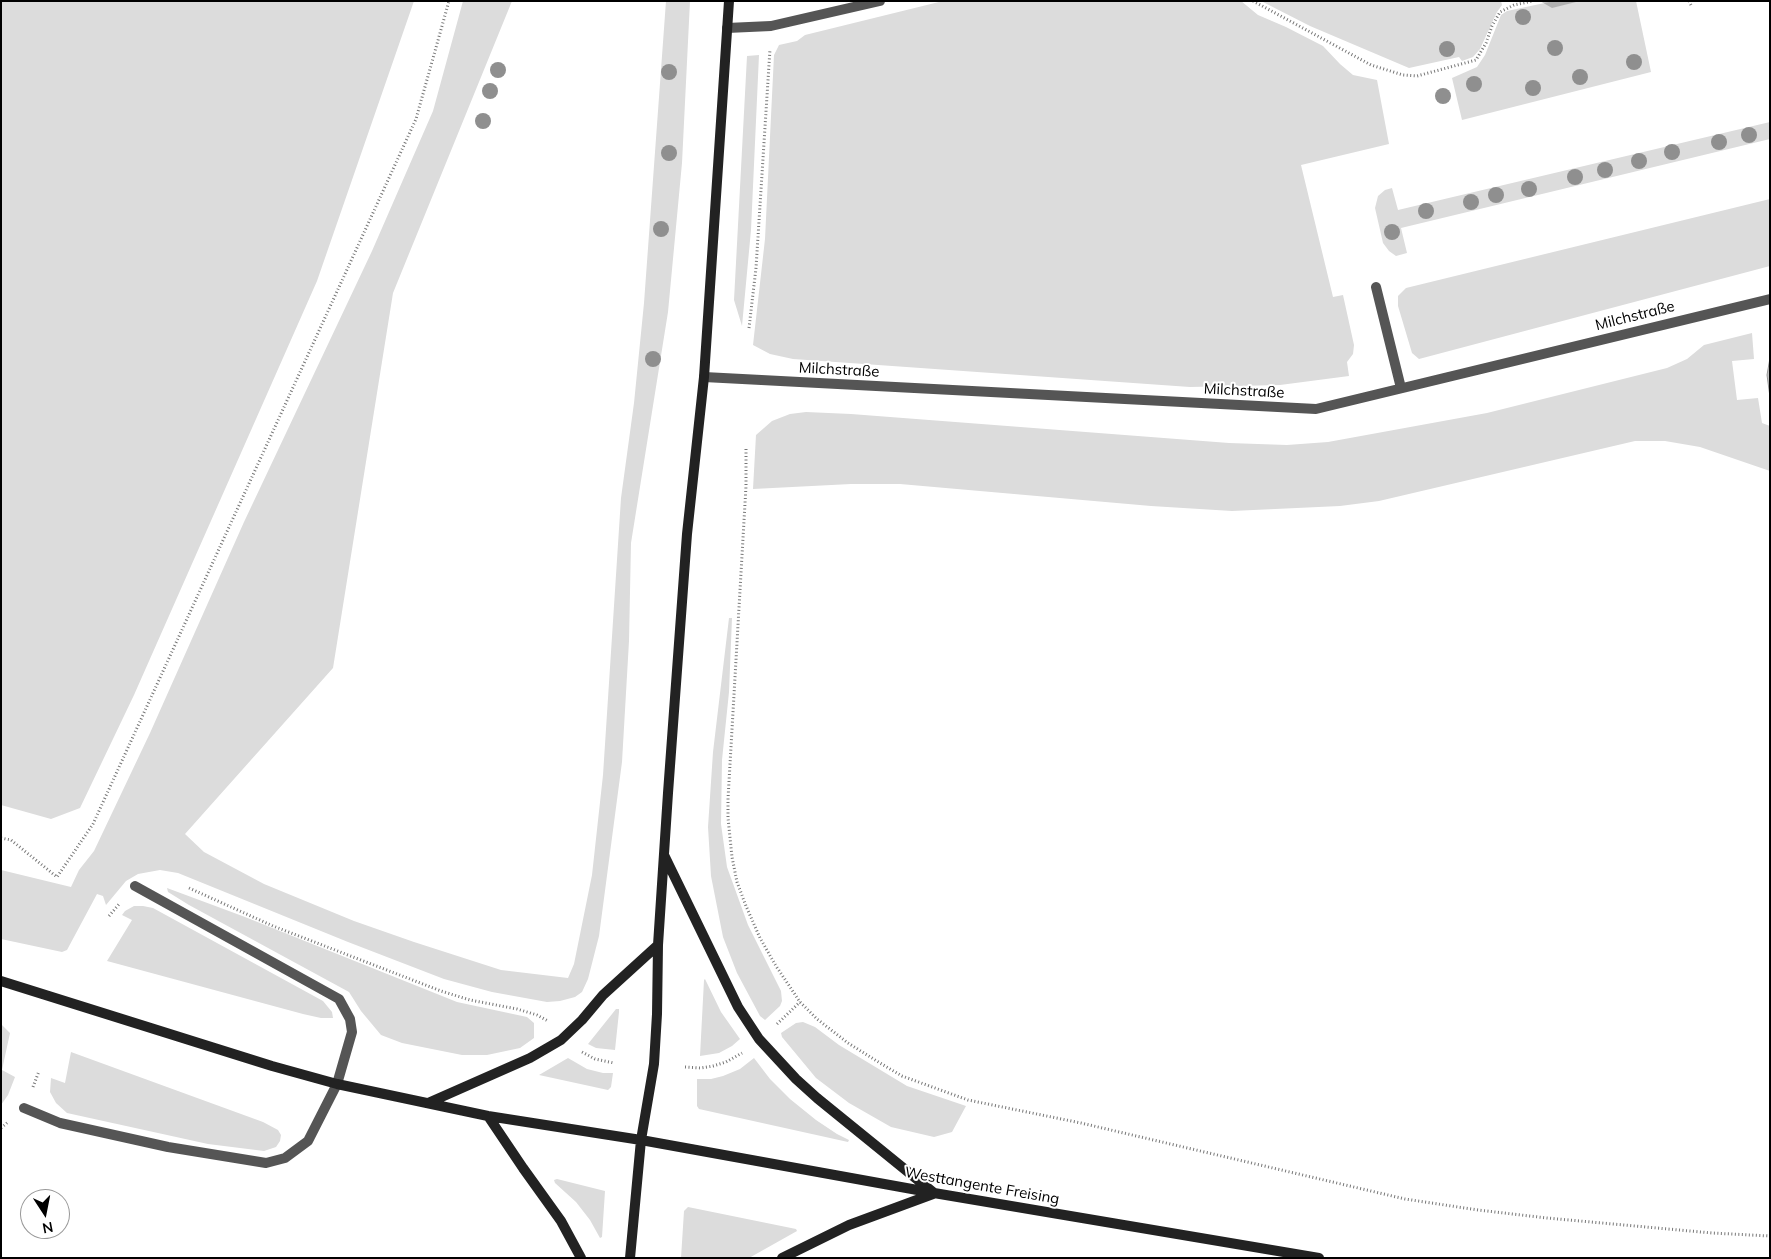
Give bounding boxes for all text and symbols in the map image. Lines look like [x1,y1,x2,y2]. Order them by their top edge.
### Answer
street label: Milchstraße [1594,297,1676,335]
street label: Milchstraße [798,359,880,381]
street label: Milchstraße [1203,380,1285,402]
street label: Westtangente Freising [903,1164,1061,1208]
north arrow [20,1189,70,1239]
text: N [41,1218,55,1238]

